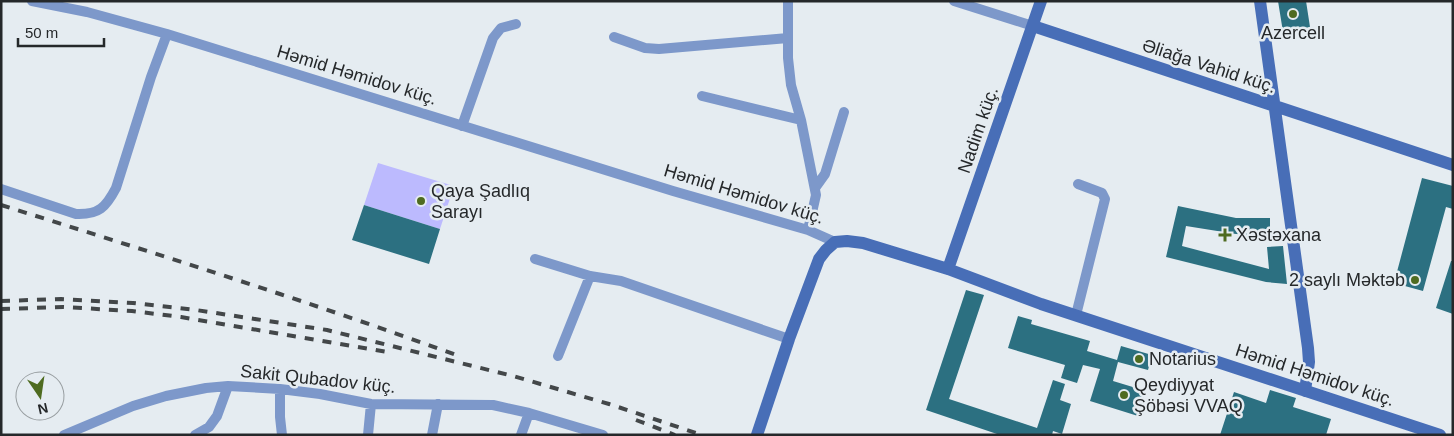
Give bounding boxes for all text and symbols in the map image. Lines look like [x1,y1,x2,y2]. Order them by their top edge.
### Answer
marker: Azercell [1287,8,1299,20]
scale bar [18,15,104,47]
place label: Azercell [1261,23,1325,43]
text: 50 m [25,24,58,41]
street label: Əliağa Vahid küç. [1140,35,1278,97]
street label: Həmid Həmidov küç. [275,41,439,109]
street label: Nadim küç. [954,84,1002,176]
street label: Həmid Həmidov küç. [662,160,826,228]
place label: Qaya Şadlıq Sarayı [431,181,530,222]
marker: Qaya Şadlıq Sarayı [415,195,427,207]
place label: Xəstəxana [1236,225,1322,245]
marker: Xəstəxana [1218,228,1232,242]
place label: 2 saylı Məktəb [1289,270,1405,290]
marker: 2 saylı Məktəb [1409,274,1421,286]
street label: Həmid Həmidov küç. [1233,340,1397,410]
place label: Notarius [1149,349,1216,369]
marker: Notarius [1133,353,1145,365]
street label: Sakit Qubadov küç. [239,361,397,397]
north arrow [15,371,65,421]
place label: Qeydiyyat Şöbəsi VVAQ [1134,375,1243,416]
marker: Qeydiyyat Şöbəsi VVAQ [1118,389,1130,401]
text: N [36,400,50,418]

